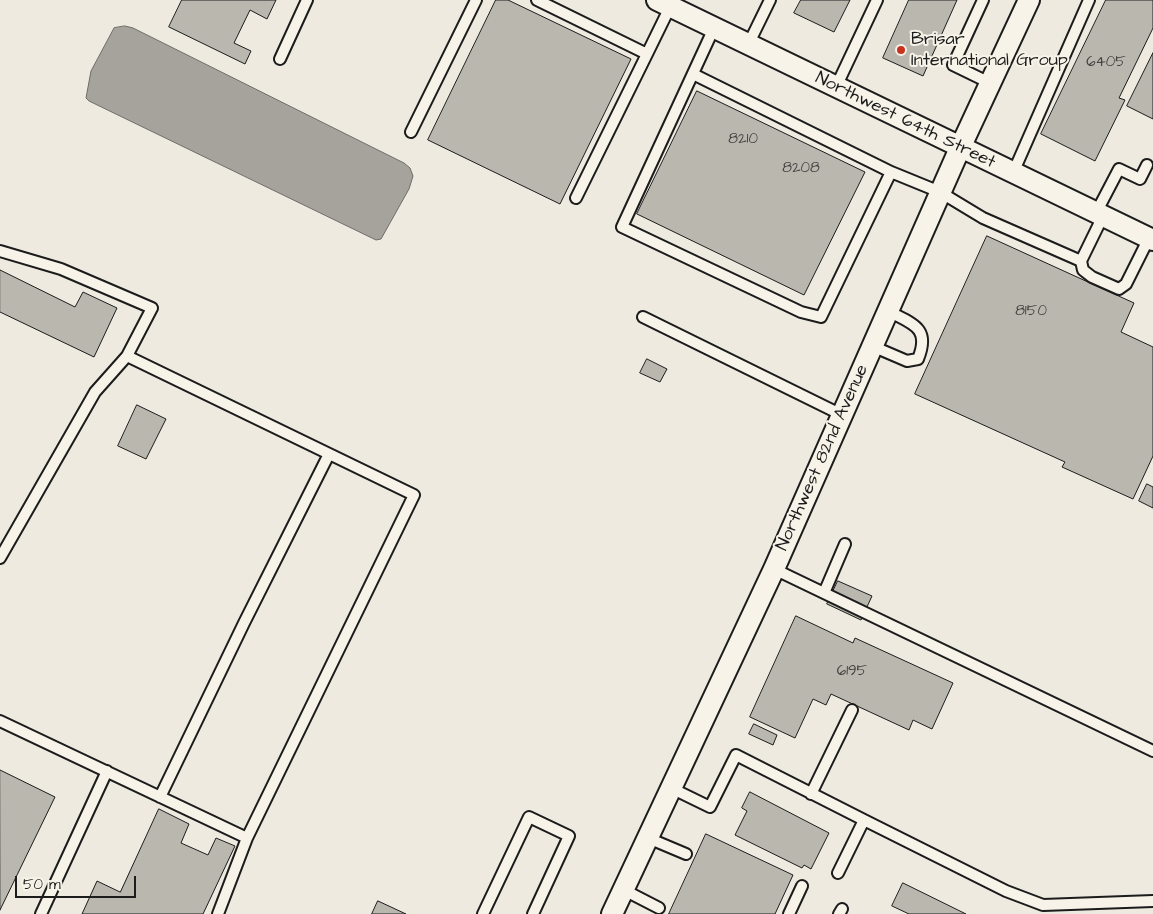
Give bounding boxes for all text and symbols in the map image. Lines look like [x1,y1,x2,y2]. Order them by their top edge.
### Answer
place label: Brisar International Group [911,29,1068,72]
marker: Brisar International Group [895,44,907,56]
house number: 6405 [1086,54,1126,72]
street label: Northwest 64th Street [811,68,999,174]
house number: 8210 [728,131,758,149]
house number: 8208 [782,160,820,178]
house number: 8150 [1015,303,1047,321]
street label: Northwest 82nd Avenue [772,362,874,554]
house number: 6195 [837,663,867,681]
scale bar [18,866,139,898]
text: 50 m [23,874,61,895]

